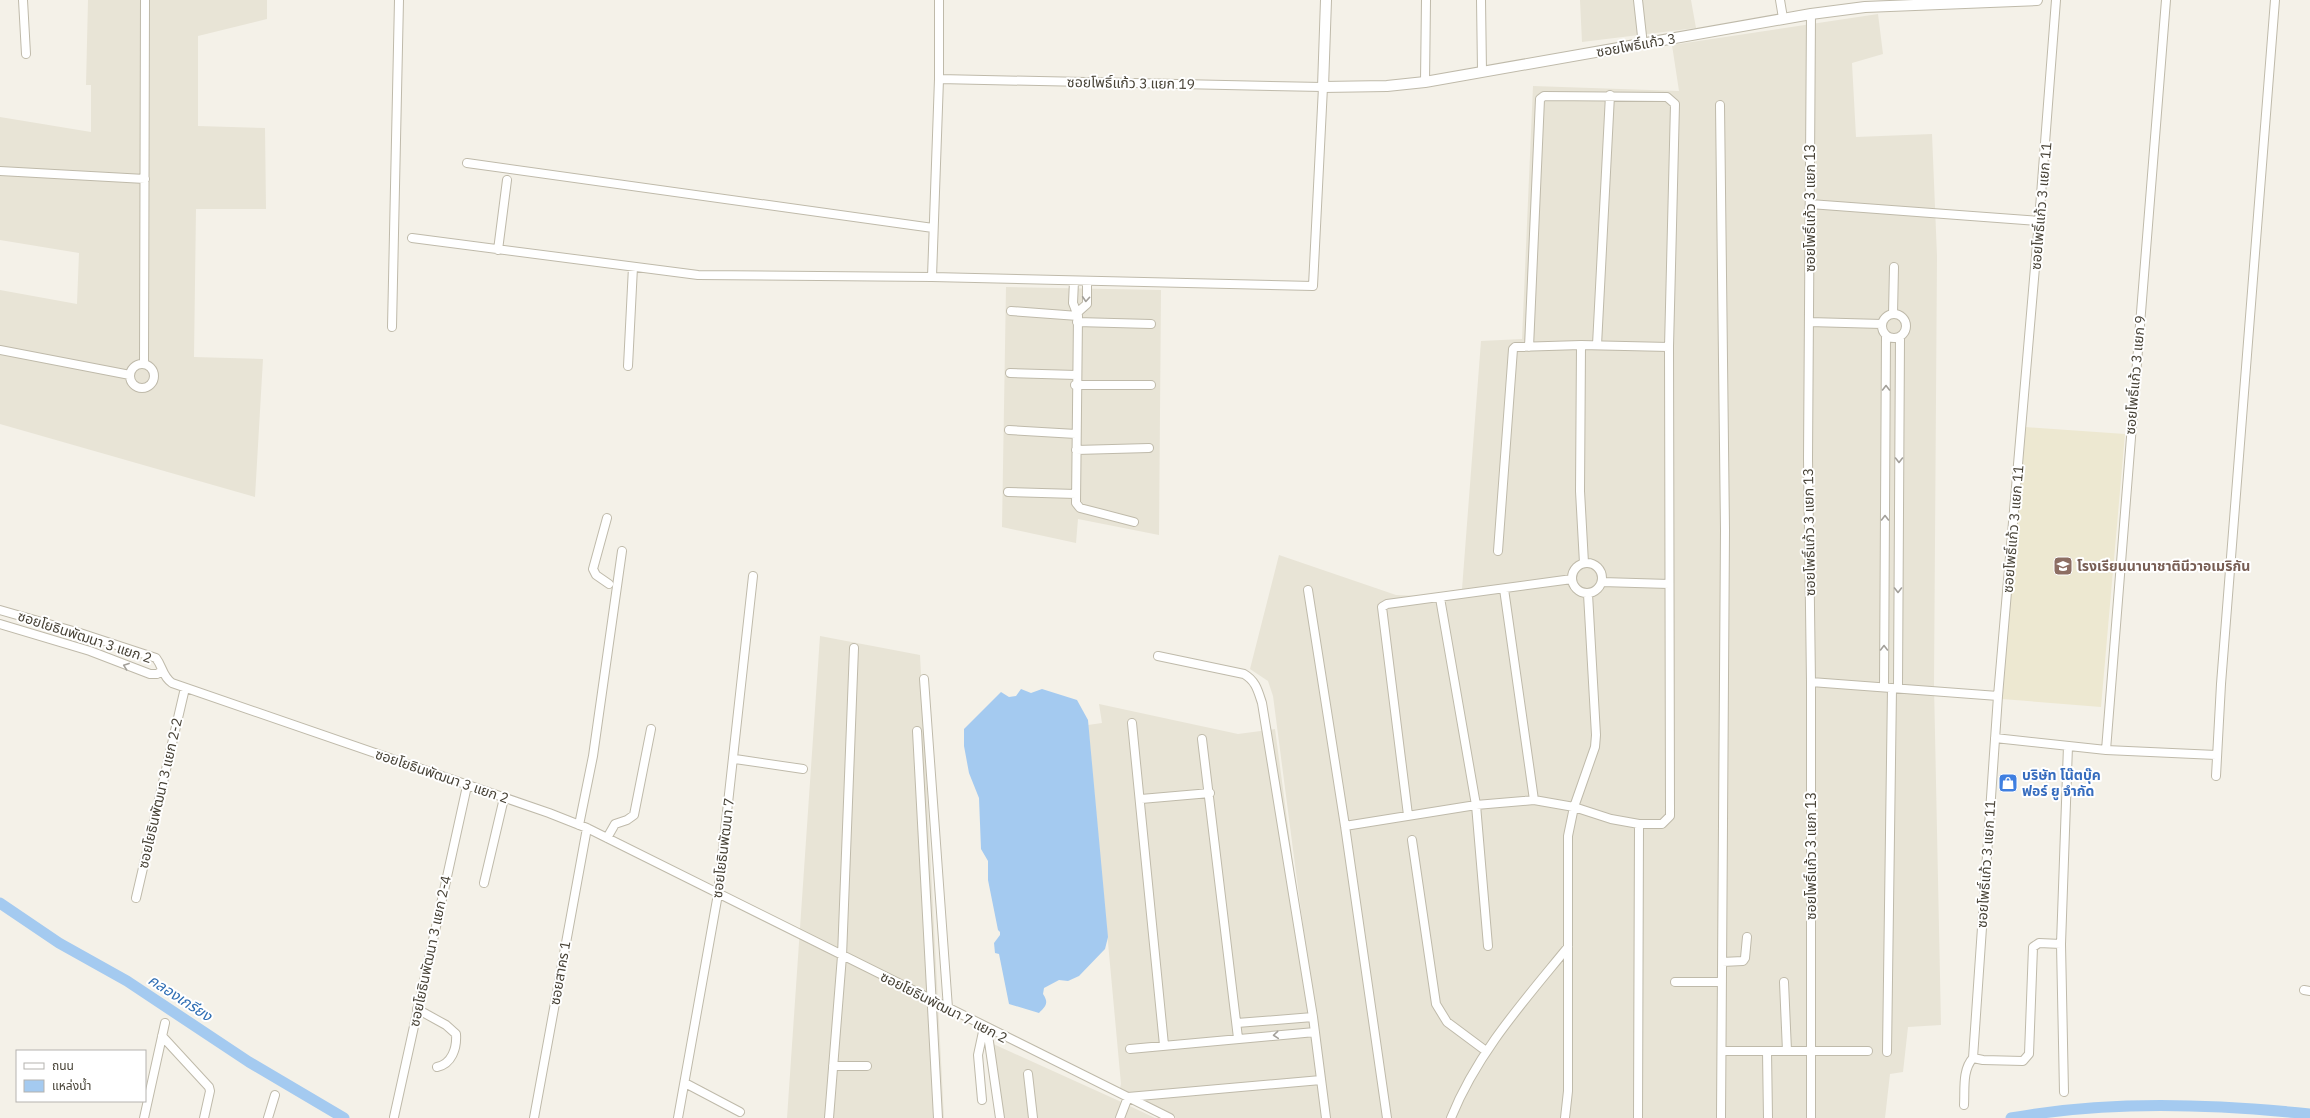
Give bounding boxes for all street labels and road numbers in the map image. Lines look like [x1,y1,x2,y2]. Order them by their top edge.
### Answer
street label: ซอยโพธิ์แก้ว 3 [1595,29,1677,61]
street label: ซอยโพธิ์แก้ว 3 แยก 19 [1067,73,1195,93]
street label: ซอยโพธิ์แก้ว 3 แยก 11 [2026,141,2056,271]
street label: ซอยโพธิ์แก้ว 3 แยก 13 [1801,144,1819,272]
street label: ซอยโพธิ์แก้ว 3 แยก 9 [2121,315,2149,435]
street label: ซอยโพธิ์แก้ว 3 แยก 11 [1998,464,2028,594]
street label: ซอยโพธิ์แก้ว 3 แยก 13 [1799,468,1819,596]
street label: ซอยโยธินพัฒนา 3 แยก 2 [16,607,154,667]
street label: ซอยโยธินพัฒนา 3 แยก 2-2 [134,716,186,870]
street label: ซอยโยธินพัฒนา 3 แยก 2 [373,745,511,807]
street label: ซอยโพธิ์แก้ว 3 แยก 13 [1802,792,1820,920]
street label: ซอยโยธินพัฒนา 7 [708,797,738,899]
street label: ซอยโพธิ์แก้ว 3 แยก 11 [1973,799,1999,929]
street label: ซอยโยธินพัฒนา 3 แยก 2-4 [405,874,455,1028]
street label: ซอยสาคร 1 [545,939,575,1007]
street label: ซอยโยธินพัฒนา 7 แยก 2 [877,967,1011,1047]

